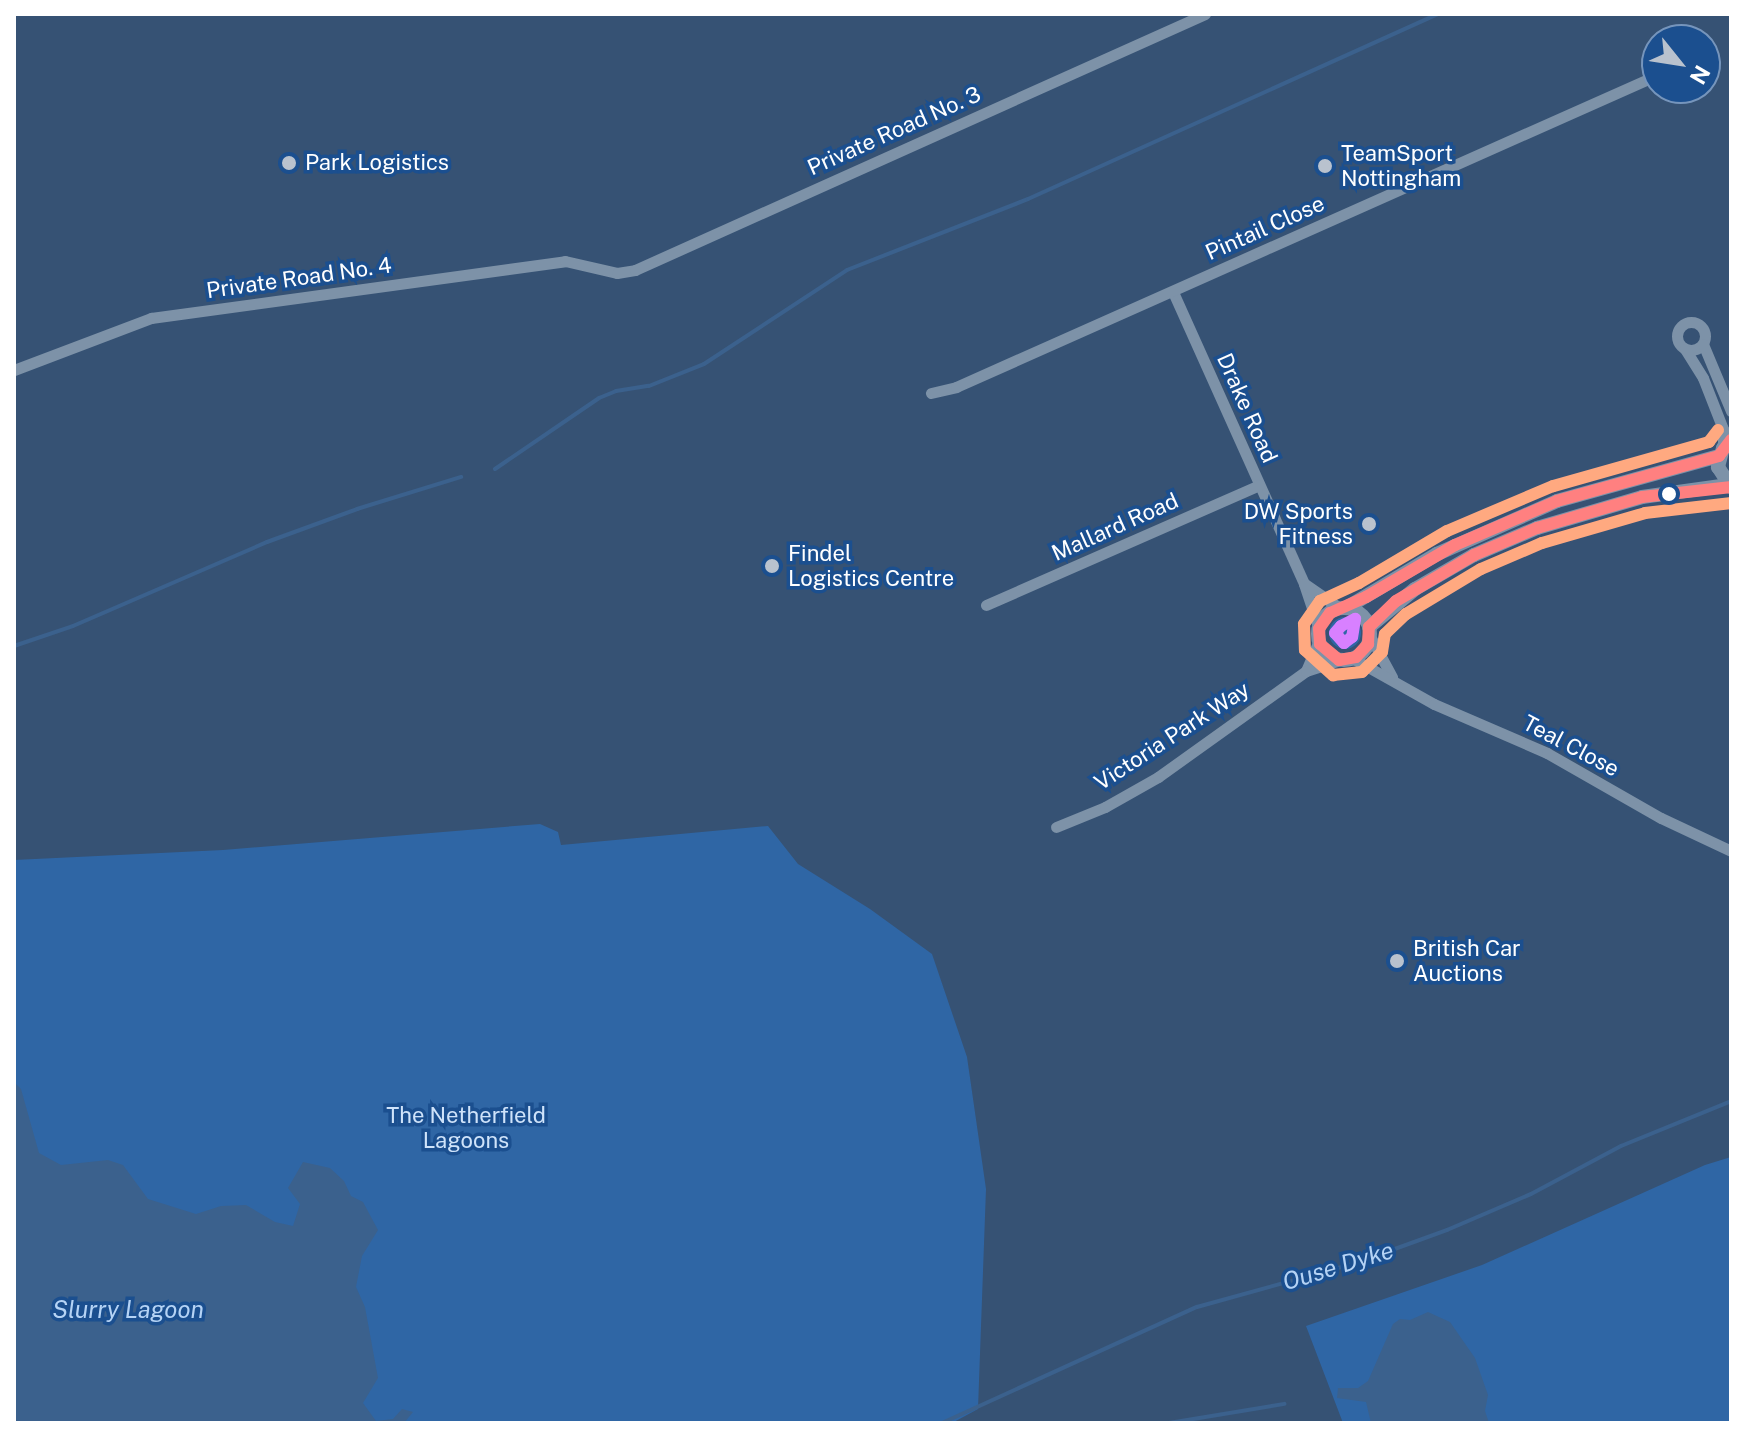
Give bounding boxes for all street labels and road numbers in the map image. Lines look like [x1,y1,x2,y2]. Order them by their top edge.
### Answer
street label: Private Road No. 3 [803,81,985,181]
street label: Pintail Close [1201,190,1329,266]
street label: Private Road No. 4 [205,252,393,304]
street label: Drake Road [1211,349,1283,467]
street label: Mallard Road [1048,487,1182,567]
street label: Victoria Park Way [1089,676,1255,796]
street label: Teal Close [1518,710,1624,782]

